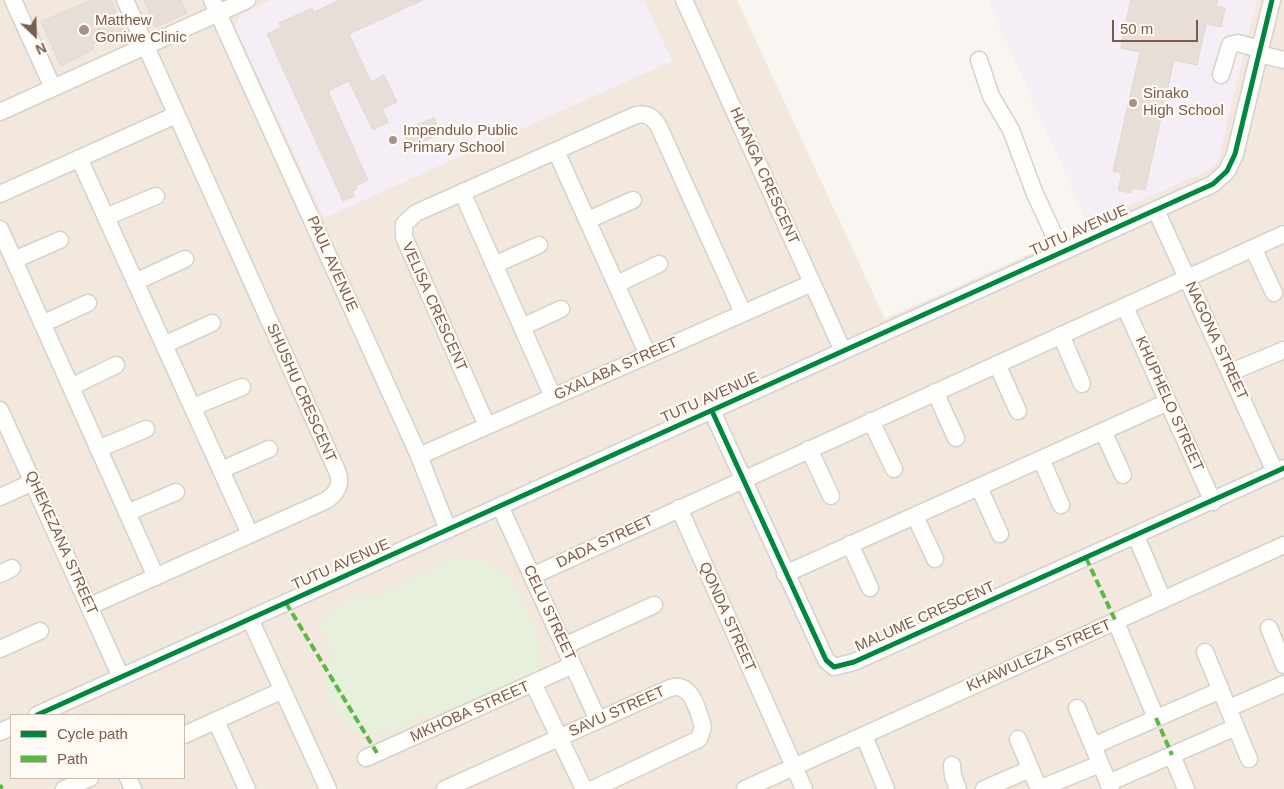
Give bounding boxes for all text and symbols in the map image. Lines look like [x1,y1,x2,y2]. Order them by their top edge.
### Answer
north arrow [10,10,60,60]
scale bar [1114,10,1200,42]
place label: Matthew Goniwe Clinic [95,12,187,47]
text: 50 m [1120,20,1153,37]
marker: Matthew Goniwe Clinic [77,23,91,37]
text: N [33,39,49,58]
place label: Sinako High School [1143,85,1224,120]
marker: Sinako High School [1127,97,1139,109]
street label: HLANGA CRESCENT [726,105,802,247]
place label: Impendulo Public Primary School [403,122,518,157]
marker: Impendulo Public Primary School [387,134,399,146]
street label: TUTU AVENUE [1028,201,1130,261]
street label: PAUL AVENUE [303,213,361,315]
street label: VELISA CRESCENT [397,240,471,374]
street label: NAGONA STREET [1181,279,1251,403]
street label: SHUSHU CRESCENT [262,321,340,465]
street label: GXALABA STREET [551,334,681,404]
street label: KHUPHELO STREET [1131,334,1207,474]
street label: TUTU AVENUE [659,368,761,428]
street label: QHEKEZANA STREET [21,468,101,618]
street label: DADA STREET [554,512,656,572]
street label: TUTU AVENUE [290,535,392,595]
street label: QONDA STREET [695,559,759,675]
street label: CELU STREET [519,562,579,664]
street label: MALUME CRESCENT [852,578,998,656]
street label: KHAWULEZA STREET [964,616,1114,696]
street label: MKHOBA STREET [408,678,532,746]
street label: SAVU STREET [566,683,668,741]
legend [10,714,185,779]
text: Cycle path [57,725,128,742]
text: Path [57,750,88,767]

